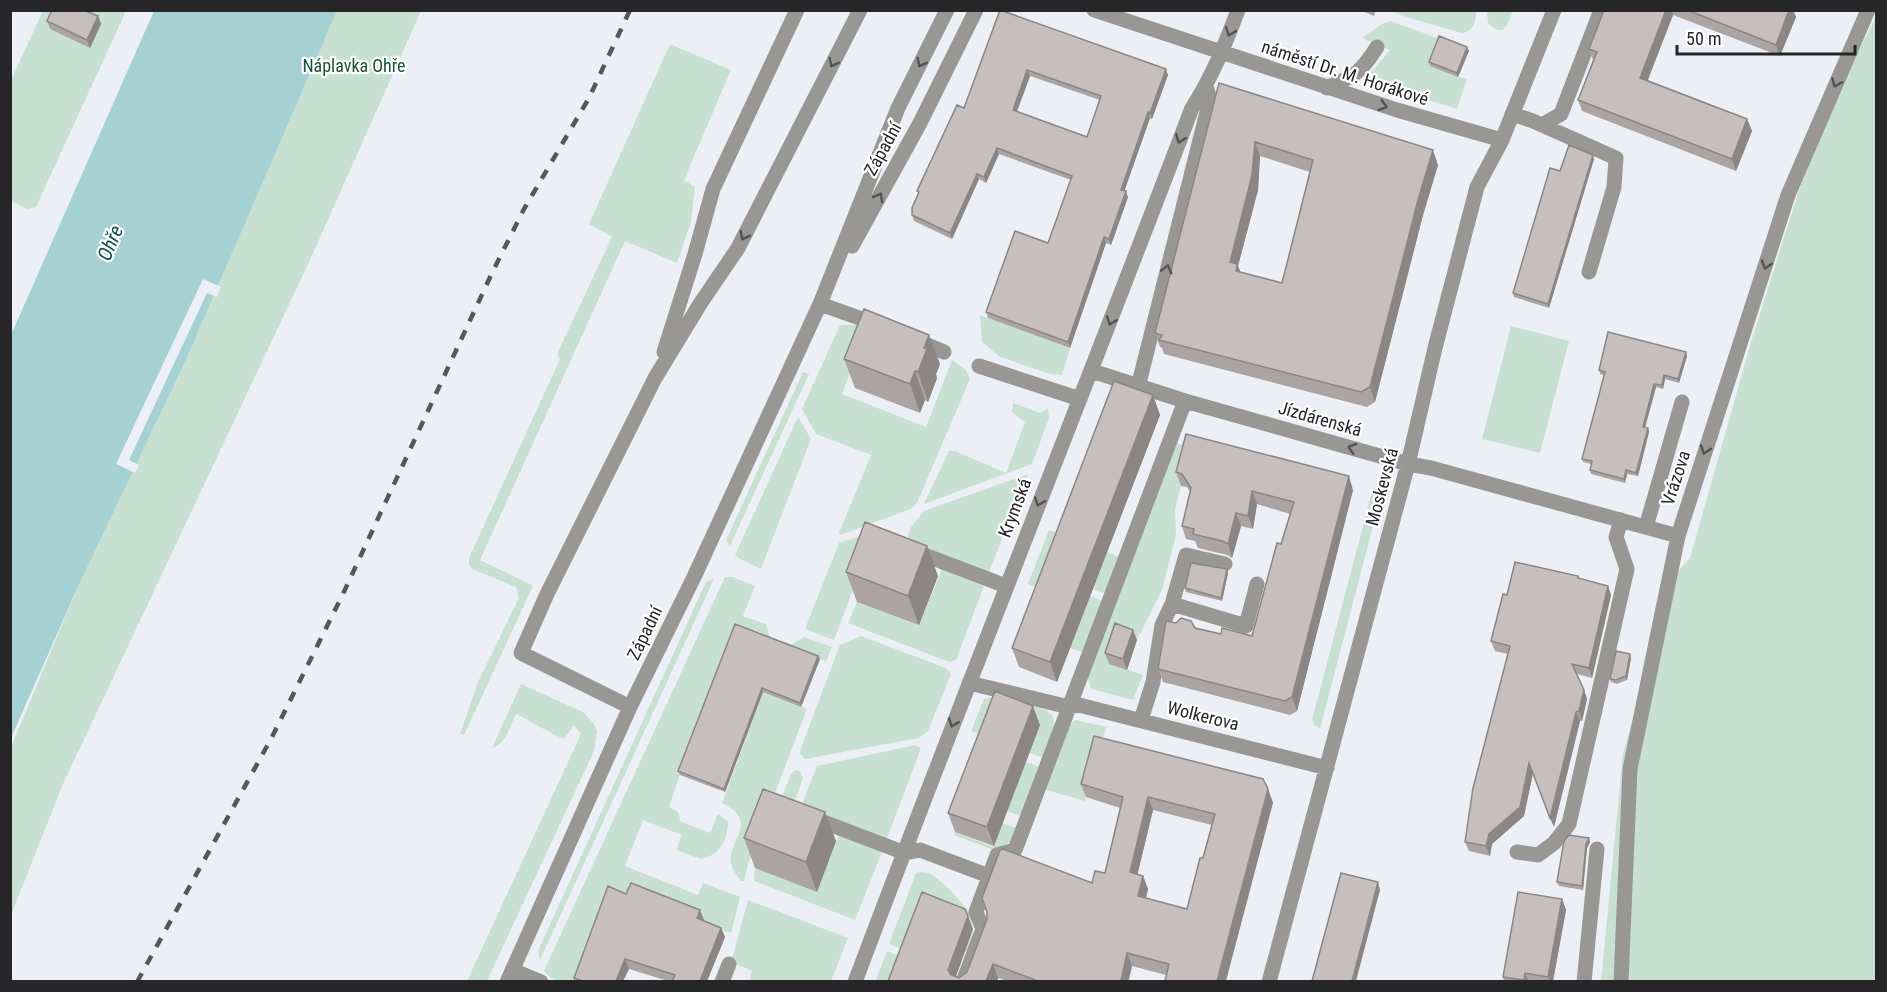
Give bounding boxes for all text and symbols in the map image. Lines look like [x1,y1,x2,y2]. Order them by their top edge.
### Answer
scale bar [1677,18,1856,56]
one-way arrow [1224,26,1237,37]
text: 50 m [1686,28,1721,49]
street label: náměstí Dr. M. Horákové [1259,36,1431,109]
park label: Náplavka Ohře [302,55,406,76]
one-way arrow [829,56,840,67]
one-way arrow [917,56,928,67]
one-way arrow [1831,77,1843,88]
one-way arrow [1377,98,1388,111]
street label: Západní [859,118,906,179]
one-way arrow [1175,133,1188,143]
one-way arrow [872,193,883,204]
water label: Ohře [92,222,128,264]
one-way arrow [740,230,752,241]
one-way arrow [1760,259,1773,270]
one-way arrow [1160,264,1173,274]
one-way arrow [1106,315,1118,326]
street label: Jízdárenská [1276,397,1364,440]
one-way arrow [1347,443,1358,455]
one-way arrow [1700,444,1713,455]
street label: Moskevská [1361,446,1402,528]
street label: Vrázova [1657,448,1694,508]
street label: Krymská [994,475,1035,540]
one-way arrow [1033,496,1046,507]
street label: Západní [623,602,667,663]
street label: Wolkerova [1165,696,1241,735]
one-way arrow [948,717,961,728]

